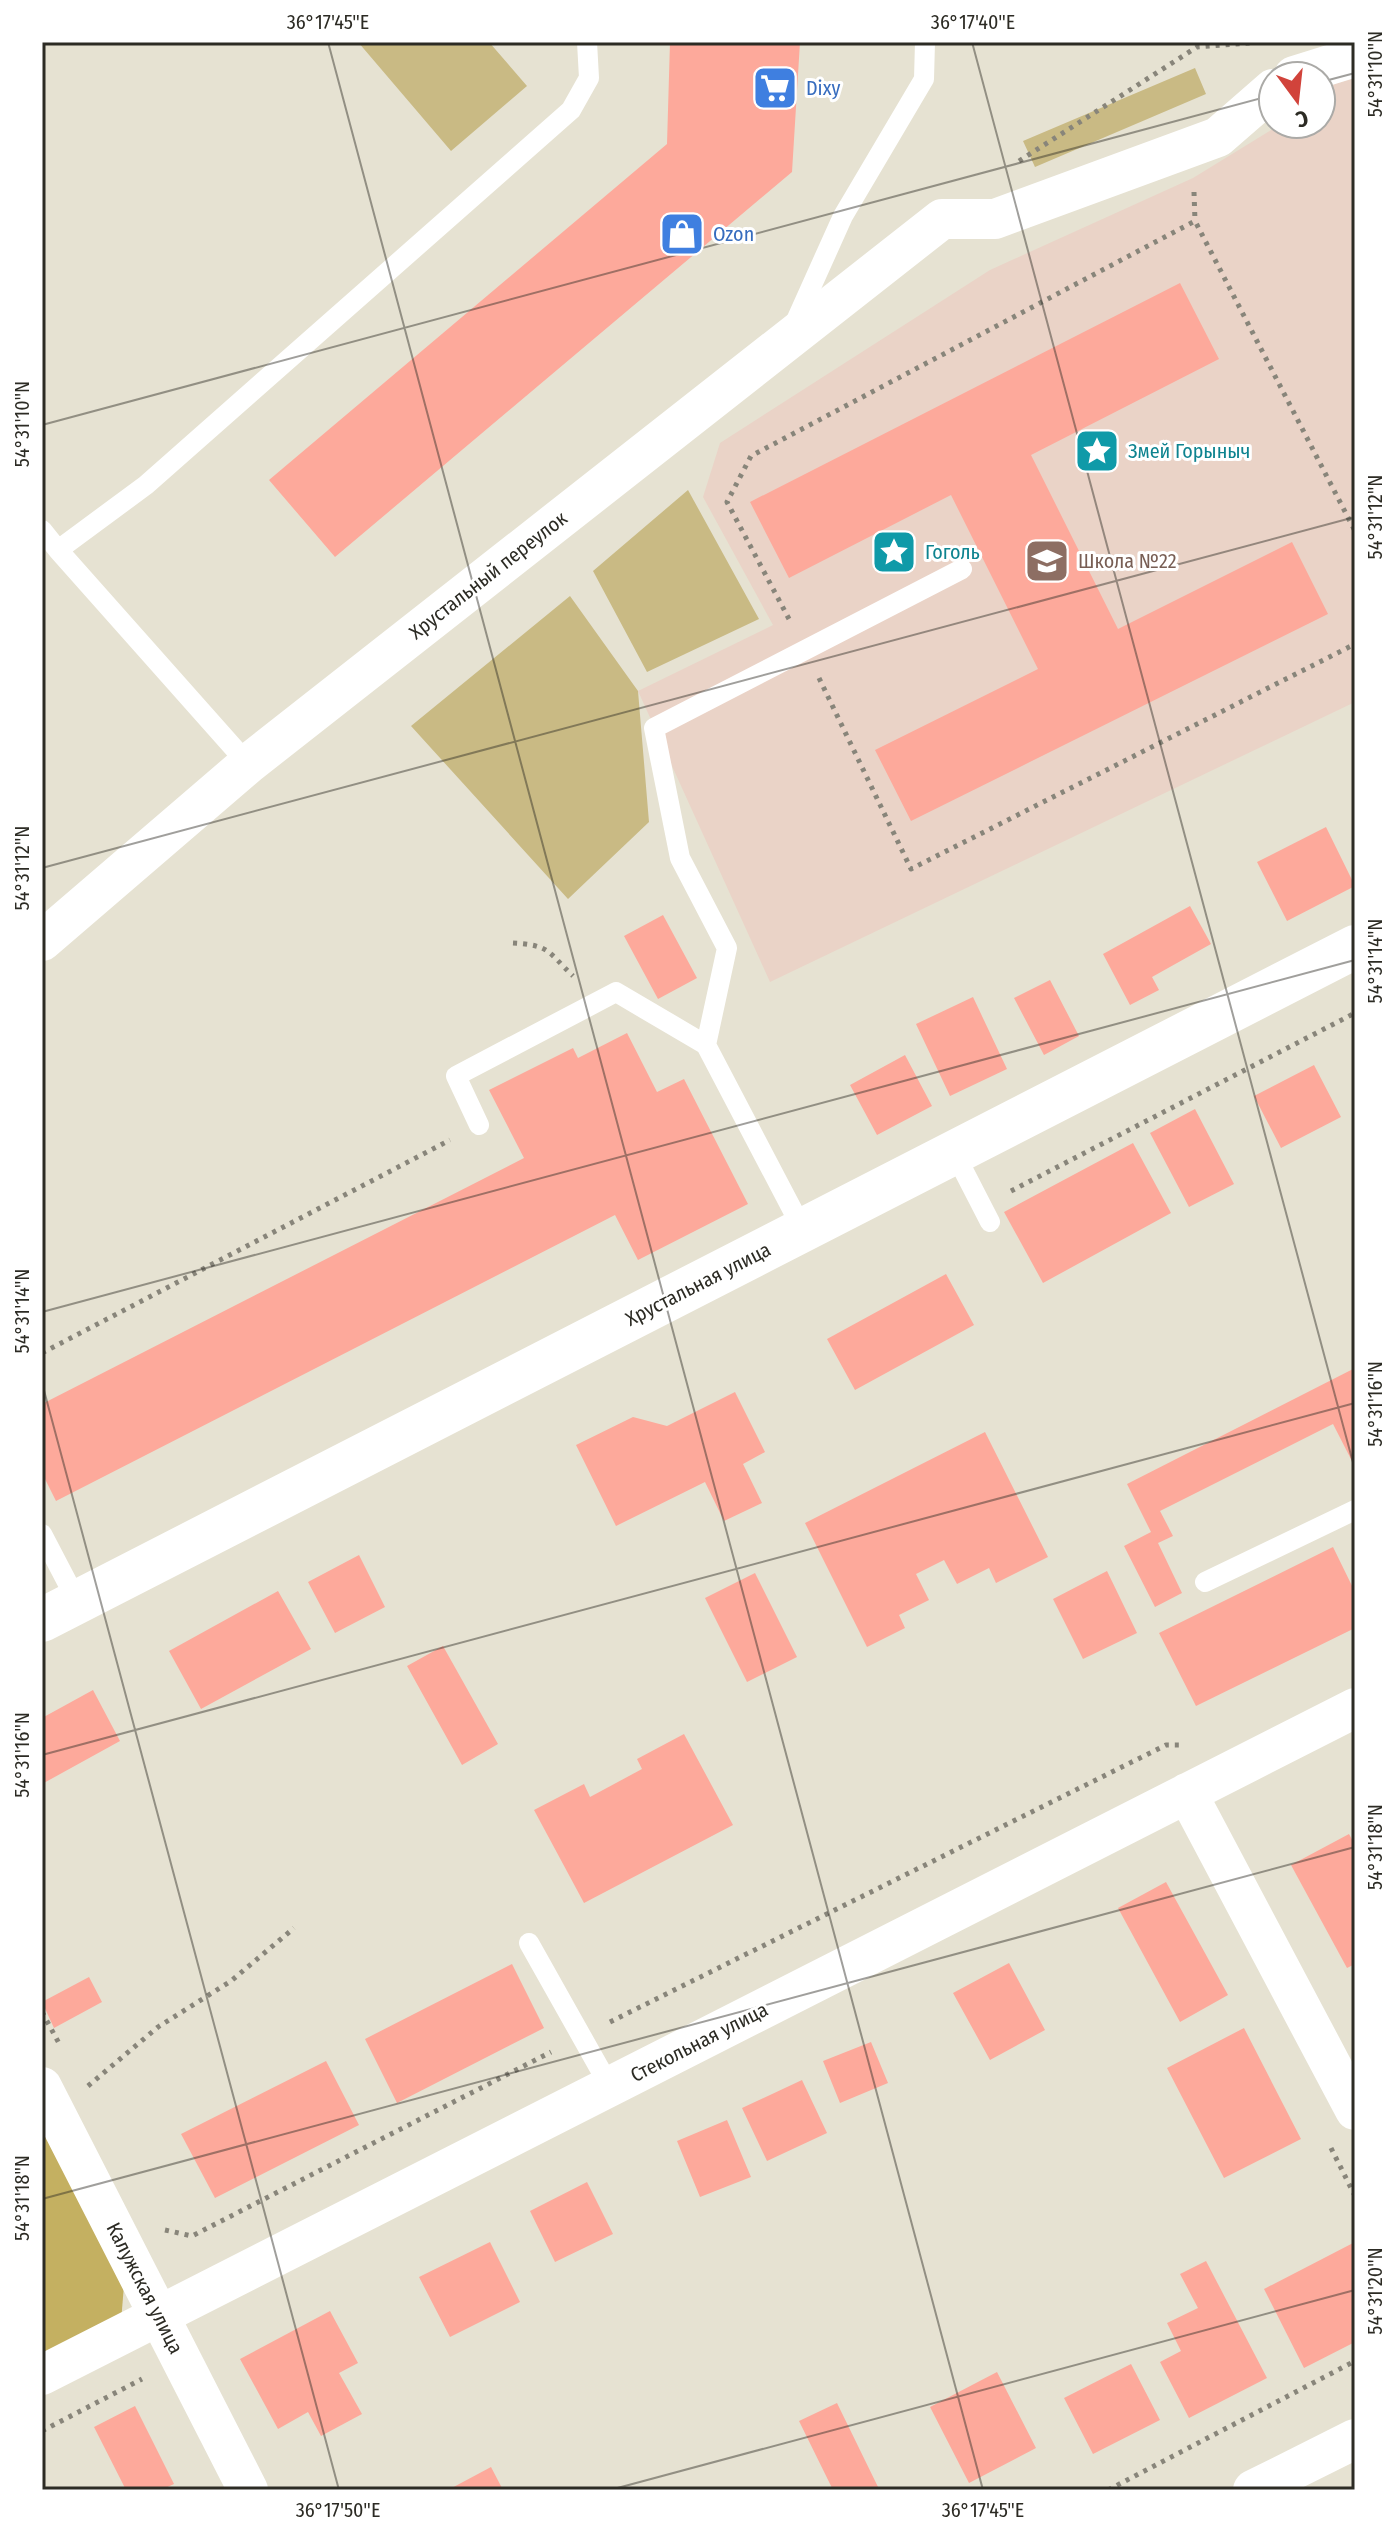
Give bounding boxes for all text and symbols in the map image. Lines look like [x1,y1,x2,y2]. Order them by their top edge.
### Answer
text: 36°17'45"E [287,10,369,34]
text: 36°17'40"E [931,10,1015,34]
text: 54°31'10"N [1363,31,1387,117]
north arrow [1257,60,1337,140]
supermarket icon: Dixy [751,64,799,112]
place label: Dixy [806,76,840,100]
text: С [1293,104,1311,133]
shop icon: Ozon [658,210,706,258]
place label: Ozon [713,222,754,246]
text: 54°31'10"N [10,381,34,467]
place icon: Змей Горыныч [1073,427,1121,475]
place label: Змей Горыныч [1128,439,1250,463]
text: 54°31'12"N [1363,475,1387,559]
street label: Хрустальный переулок [404,506,572,644]
place icon: Гоголь [870,528,918,576]
school or university icon: Школа №22 [1023,537,1071,585]
place label: Гоголь [925,540,980,564]
place label: Школа №22 [1078,549,1177,573]
text: 54°31'12"N [10,826,34,910]
text: 54°31'14"N [1363,919,1387,1003]
street label: Хрустальная улица [621,1237,775,1331]
text: 54°31'14"N [10,1269,34,1353]
text: 54°31'16"N [1363,1361,1387,1447]
text: 54°31'16"N [10,1712,34,1798]
text: 54°31'18"N [1363,1804,1387,1890]
street label: Стекольная улица [626,1997,772,2087]
text: 54°31'18"N [10,2155,34,2241]
street label: Калужская улица [102,2218,188,2358]
text: 54°31'20"N [1363,2247,1387,2335]
text: 36°17'50"E [296,2498,380,2522]
text: 36°17'45"E [942,2498,1024,2522]

